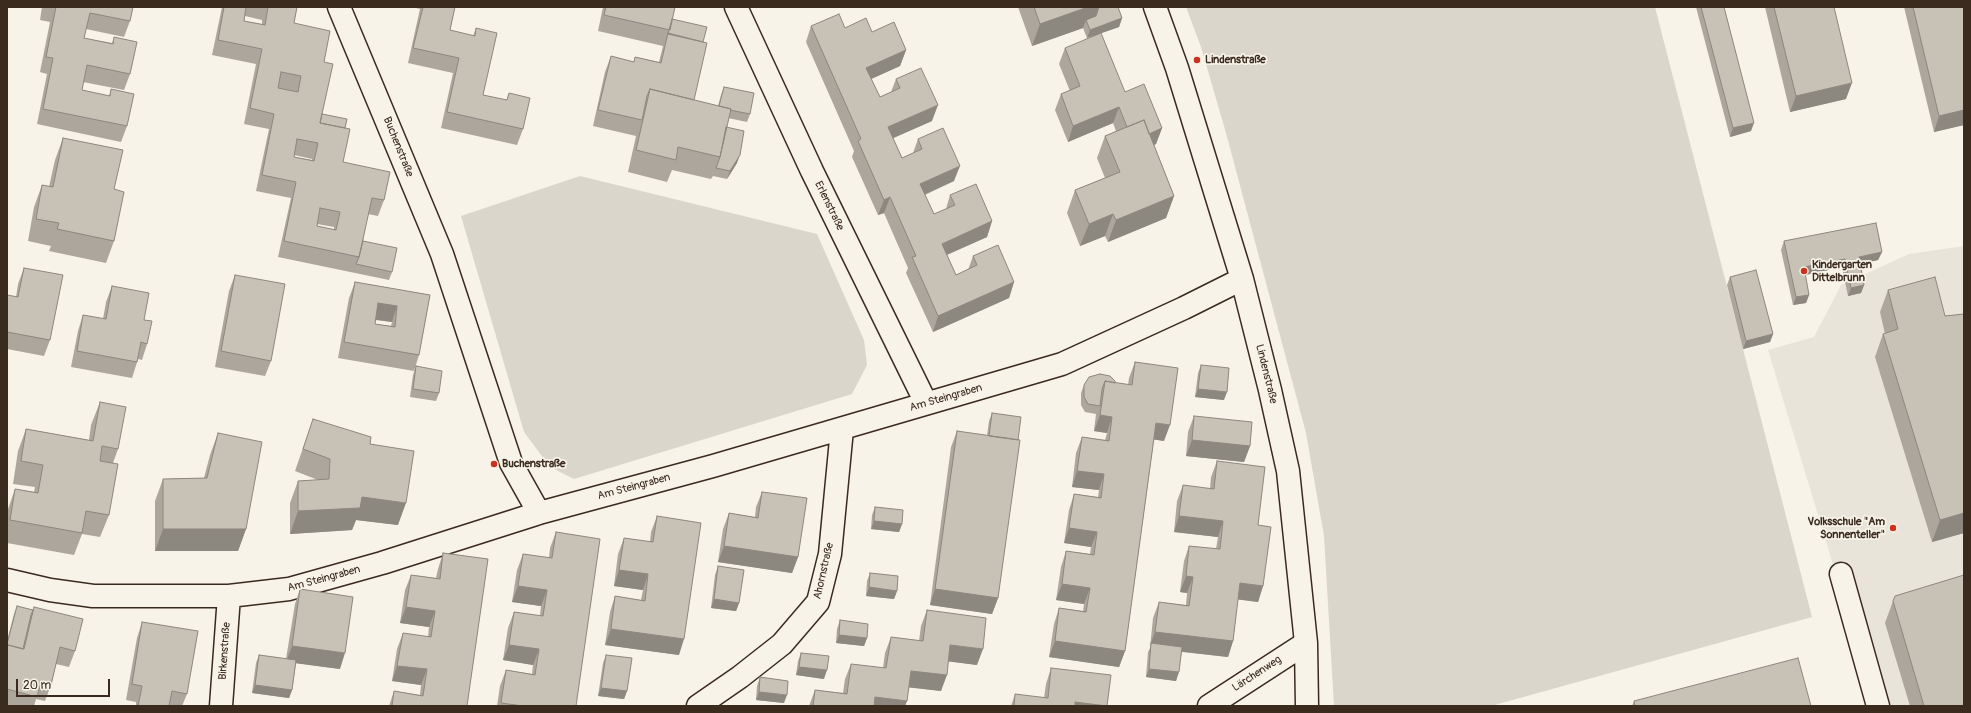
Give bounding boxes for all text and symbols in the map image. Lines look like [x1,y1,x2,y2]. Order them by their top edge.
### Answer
place label: Lindenstraße [1205,53,1266,67]
marker: Lindenstraße [1192,55,1202,65]
street label: Buchenstraße [380,115,416,179]
street label: Erlenstraße [811,179,847,233]
place label: Kindergarten Dittelbrunn [1812,258,1872,284]
marker: Kindergarten Dittelbrunn [1799,266,1809,276]
street label: Lindenstraße [1252,343,1280,405]
street label: Am Steingraben [908,381,984,415]
place label: Buchenstraße [502,457,566,471]
marker: Buchenstraße [489,459,499,469]
street label: Am Steingraben [596,471,672,503]
place label: Volksschule "Am Sonnenteller" [1808,515,1885,541]
marker: Volksschule "Am Sonnenteller" [1888,523,1898,533]
street label: Ahornstraße [811,541,837,601]
street label: Am Steingraben [286,563,362,595]
street label: Birkenstraße [216,622,234,680]
street label: Lärchenweg [1230,653,1284,695]
scale bar [18,671,112,697]
text: 20 m [23,678,51,693]

